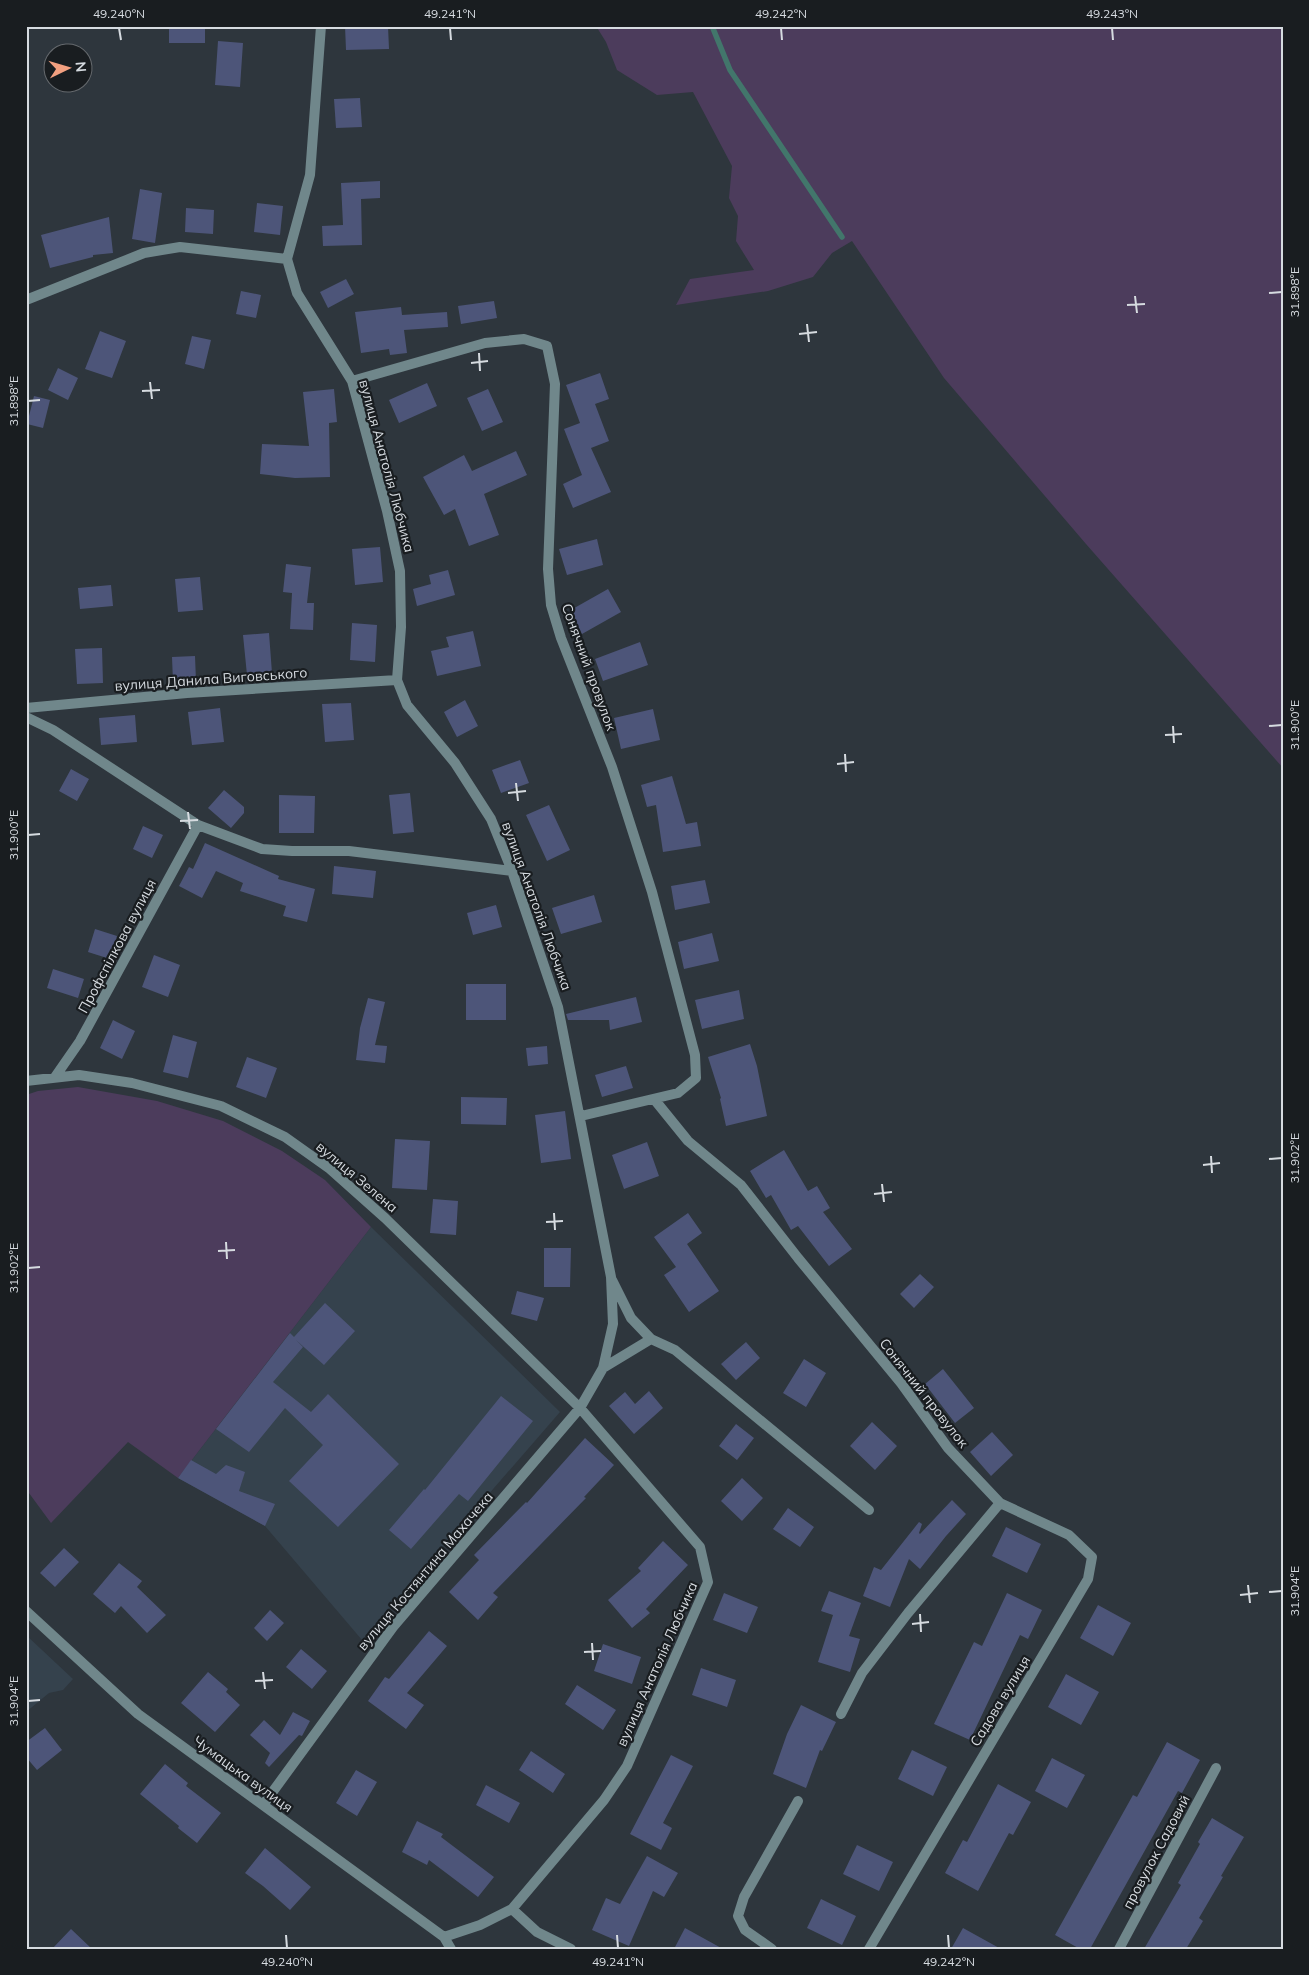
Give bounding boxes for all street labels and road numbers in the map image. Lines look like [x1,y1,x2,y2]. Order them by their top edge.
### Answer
street label: вулиця Анатолія Любчика [355,378,419,554]
street label: Сонячний провулок [558,601,621,733]
street label: вулиця Данила Виговського [114,663,308,695]
street label: вулиця Анатолія Любчика [498,819,576,993]
street label: Профспілкова вулиця [74,876,160,1016]
street label: вулиця Зелена [312,1138,402,1216]
street label: Сонячний провулок [876,1335,973,1452]
street label: вулиця Костянтина Махачека [353,1488,497,1654]
street label: вулиця Анатолія Любчика [613,1579,701,1749]
street label: Садова вулиця [966,1652,1034,1750]
street label: Чумацька вулиця [190,1732,296,1816]
street label: провулок Садовий [1118,1792,1194,1912]

